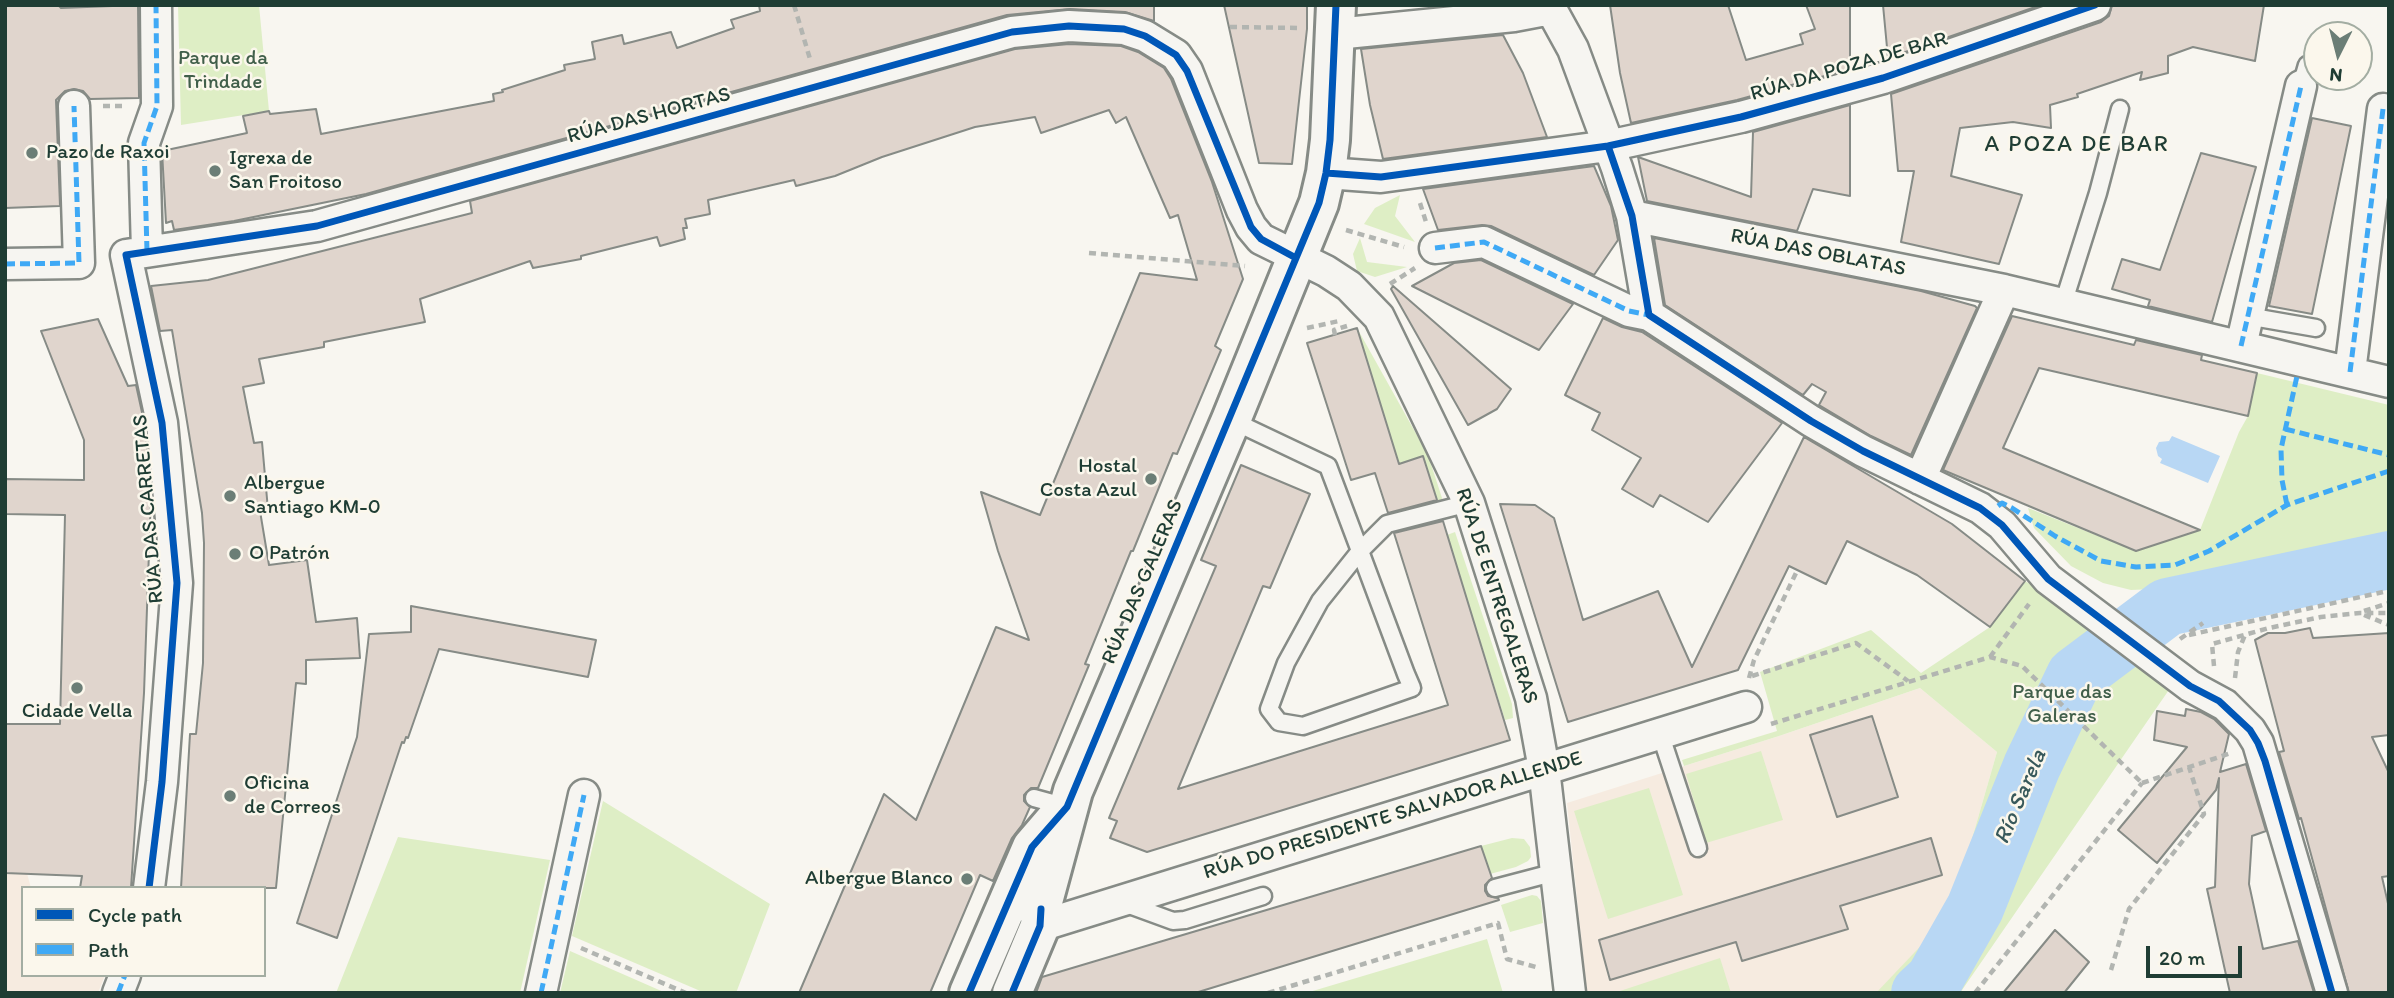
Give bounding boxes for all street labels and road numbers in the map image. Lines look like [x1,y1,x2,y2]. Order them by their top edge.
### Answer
street label: RÚA DA POZA DE BAR [1748,27,1950,107]
street label: RÚA DAS HORTAS [565,82,733,150]
street label: RÚA DAS OBLATAS [1728,224,1908,282]
street label: RÚA DAS CARRETAS [128,413,170,605]
street label: RÚA DE ENTREGALERAS [1449,485,1543,707]
street label: RÚA DAS GALERAS [1097,496,1189,668]
street label: RÚA DO PRESIDENTE SALVADOR ALLENDE [1201,746,1585,886]

